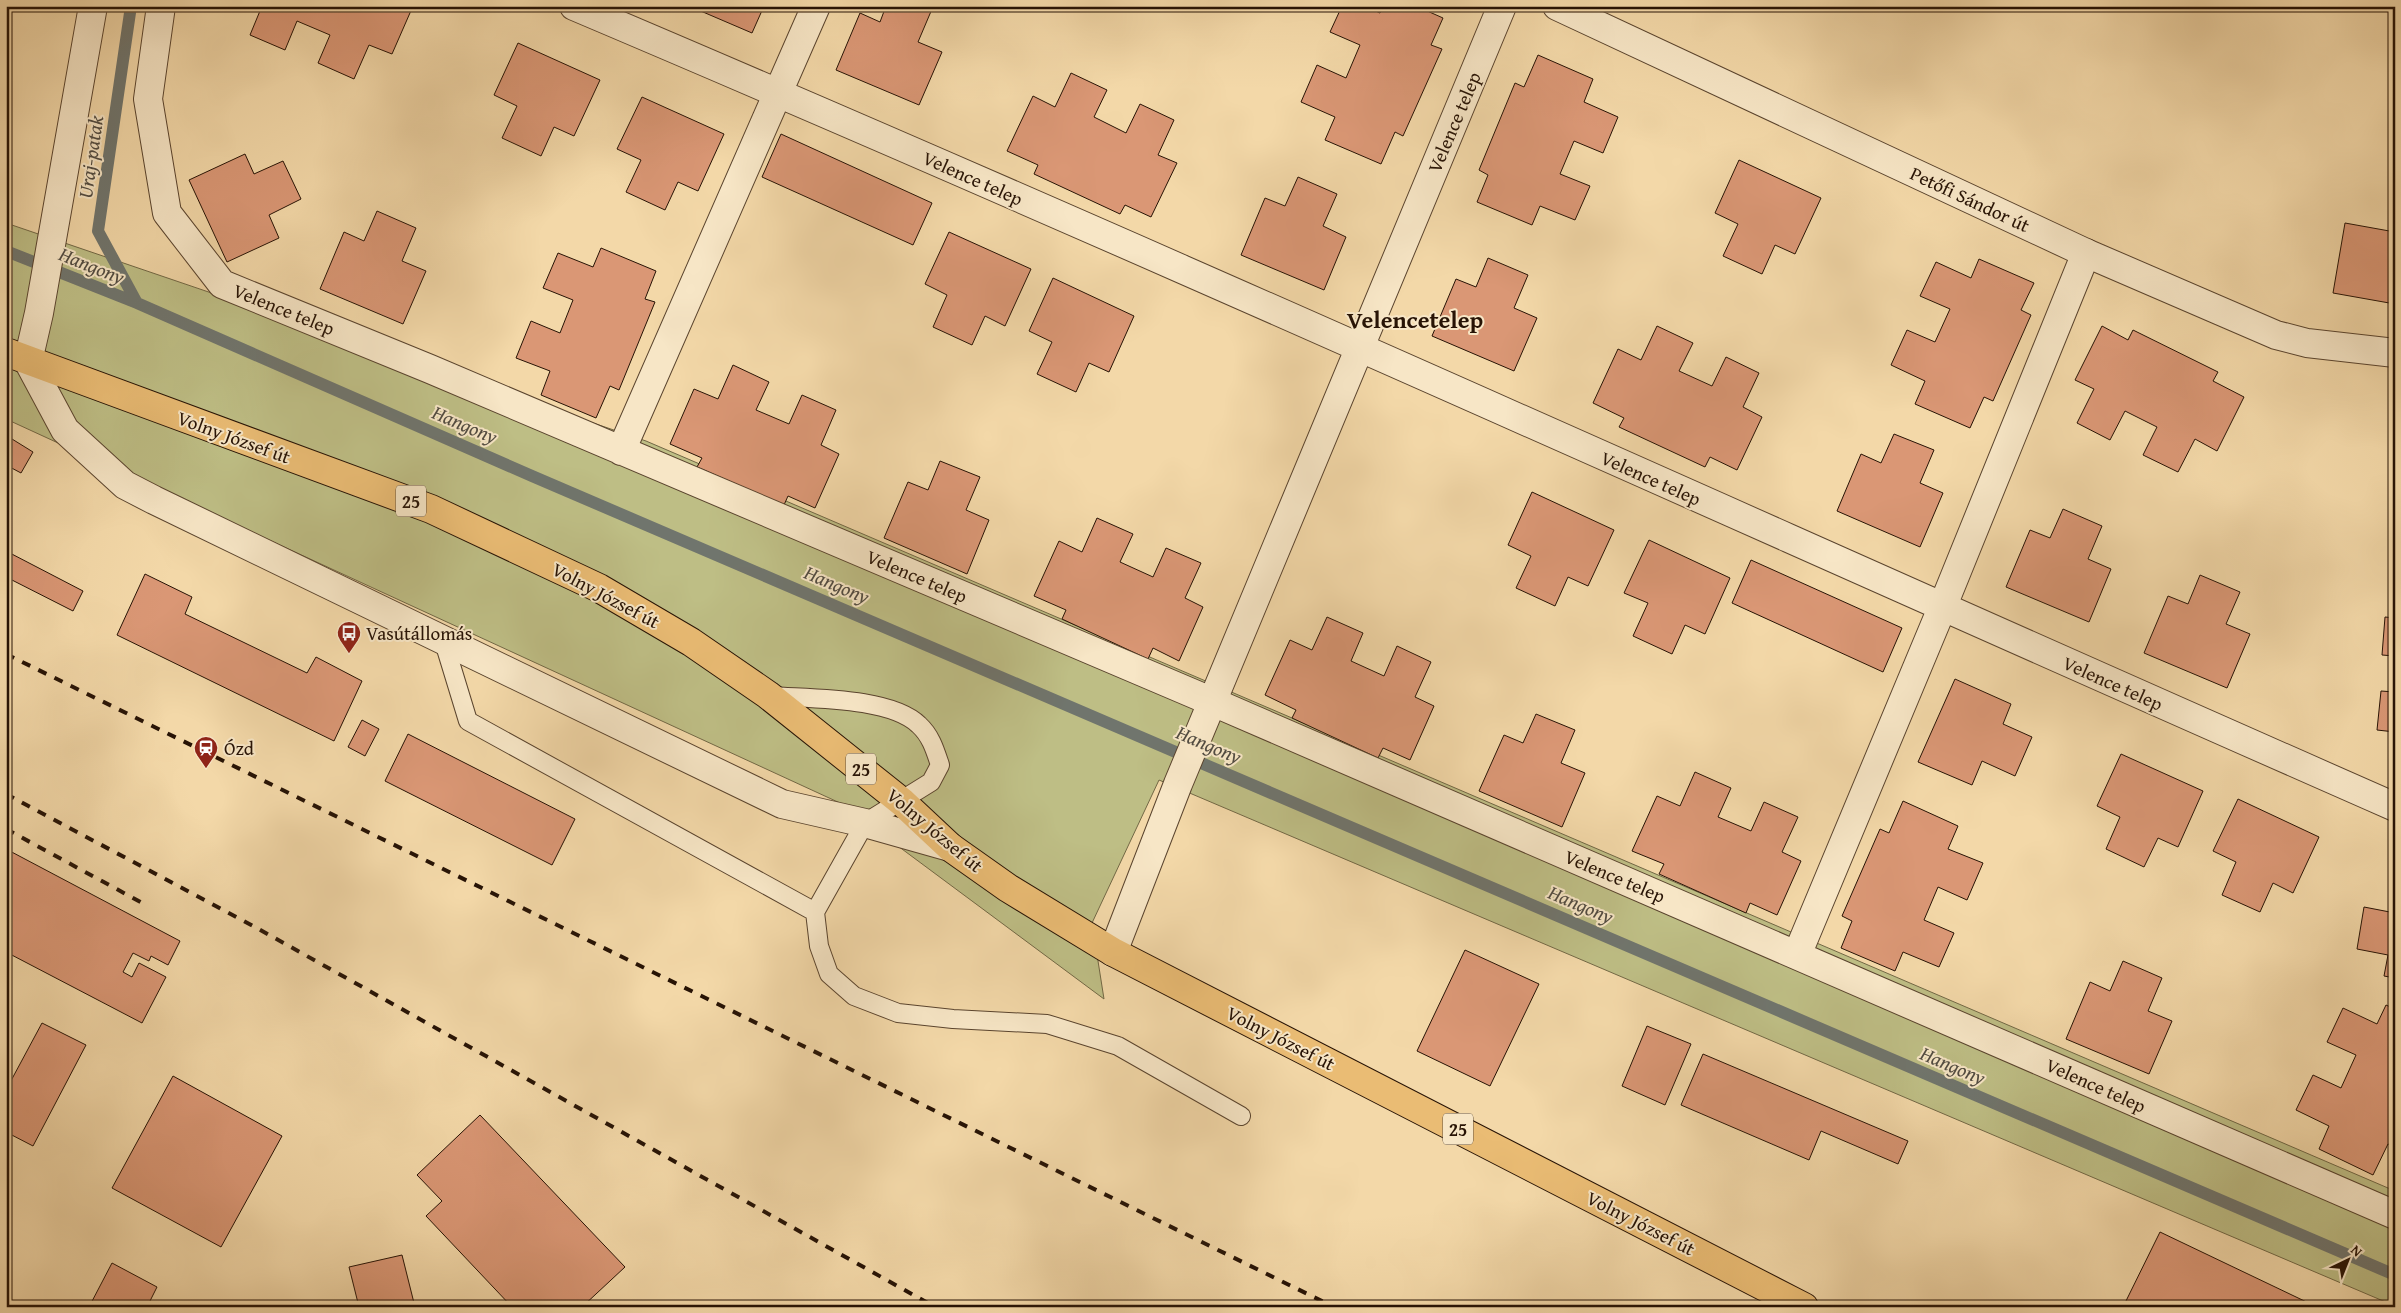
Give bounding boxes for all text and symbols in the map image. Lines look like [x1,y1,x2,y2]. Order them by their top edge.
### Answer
street label: Velence telep [1420,67,1488,177]
water label: Uraj-patak [70,113,110,200]
street label: Velence telep [919,143,1027,213]
street label: Petőfi Sándor út [1906,159,2035,239]
water label: Hangony [54,238,129,291]
street label: Velence telep [229,276,339,342]
district label: Velencetelep [1347,302,1483,337]
water label: Hangony [427,397,502,451]
street label: Volny József út [174,404,295,470]
street label: Velence telep [1597,443,1705,513]
road number: 25 [396,486,426,516]
street label: Velence telep [862,542,972,610]
street label: Volny József út [547,555,665,635]
water label: Hangony [799,557,874,611]
place label: Vasútállomás [366,619,472,647]
bus stop icon: Vasútállomás [336,620,362,654]
street label: Velence telep [2059,648,2167,718]
water label: Hangony [1171,717,1246,771]
place label: Ózd [224,734,255,762]
station icon: Ózd [193,735,219,769]
road number: 25 [846,754,876,784]
street label: Volny József út [881,781,990,879]
street label: Velence telep [1560,842,1670,910]
water label: Hangony [1543,877,1618,931]
street label: Volny József út [1222,999,1340,1077]
water label: Hangony [1915,1038,1990,1092]
street label: Velence telep [2042,1050,2150,1120]
road number: 25 [1443,1114,1473,1144]
street label: Volny József út [1582,1184,1700,1262]
north arrow [2324,1236,2374,1286]
text: N [2347,1240,2368,1261]

